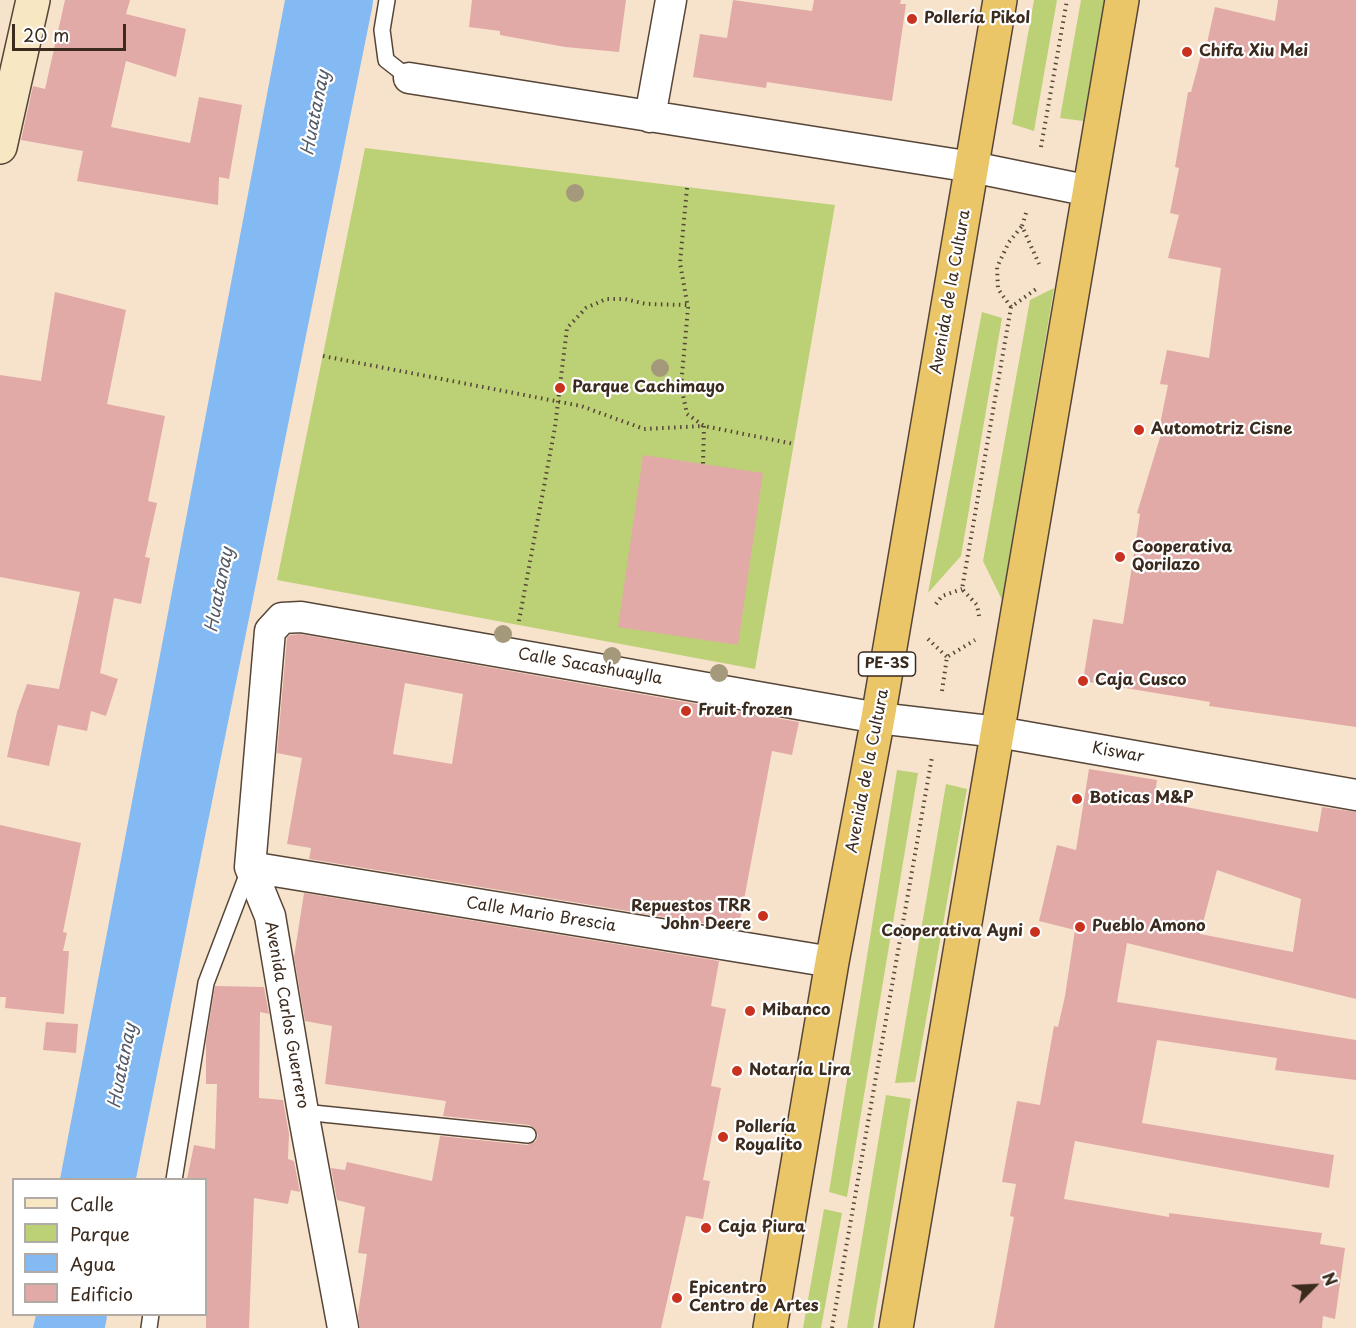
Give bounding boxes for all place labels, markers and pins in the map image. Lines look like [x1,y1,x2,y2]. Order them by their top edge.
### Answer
place label: Pollería Pikol [924,9,1030,29]
marker: Pollería Pikol [905,12,919,26]
place label: Chifa Xiu Mei [1199,42,1308,62]
marker: Chifa Xiu Mei [1180,45,1194,59]
place label: Parque Cachimayo [572,378,725,398]
marker: Parque Cachimayo [553,381,567,395]
place label: Automotriz Cisne [1151,420,1292,440]
marker: Automotriz Cisne [1132,423,1146,437]
place label: Cooperativa Qorilazo [1132,538,1232,576]
marker: Cooperativa Qorilazo [1113,550,1127,564]
place label: Caja Cusco [1095,671,1186,691]
marker: Caja Cusco [1076,674,1090,688]
place label: Fruit frozen [698,701,793,721]
marker: Fruit frozen [679,704,693,718]
place label: Boticas M&P [1089,789,1193,809]
marker: Boticas M&P [1070,792,1084,806]
place label: Repuestos TRR John Deere [631,897,751,935]
marker: Repuestos TRR John Deere [756,909,770,923]
place label: Pueblo Amono [1092,917,1206,937]
marker: Pueblo Amono [1073,920,1087,934]
place label: Cooperativa Ayni [881,922,1023,942]
marker: Cooperativa Ayni [1028,925,1042,939]
place label: Mibanco [762,1001,830,1021]
marker: Mibanco [743,1004,757,1018]
place label: Notaría Lira [749,1061,851,1081]
marker: Notaría Lira [730,1064,744,1078]
place label: Pollería Royalito [735,1118,802,1156]
marker: Pollería Royalito [716,1130,730,1144]
place label: Caja Piura [718,1218,806,1238]
marker: Caja Piura [699,1221,713,1235]
place label: Epicentro Centro de Artes [689,1279,819,1317]
marker: Epicentro Centro de Artes [670,1291,684,1305]

